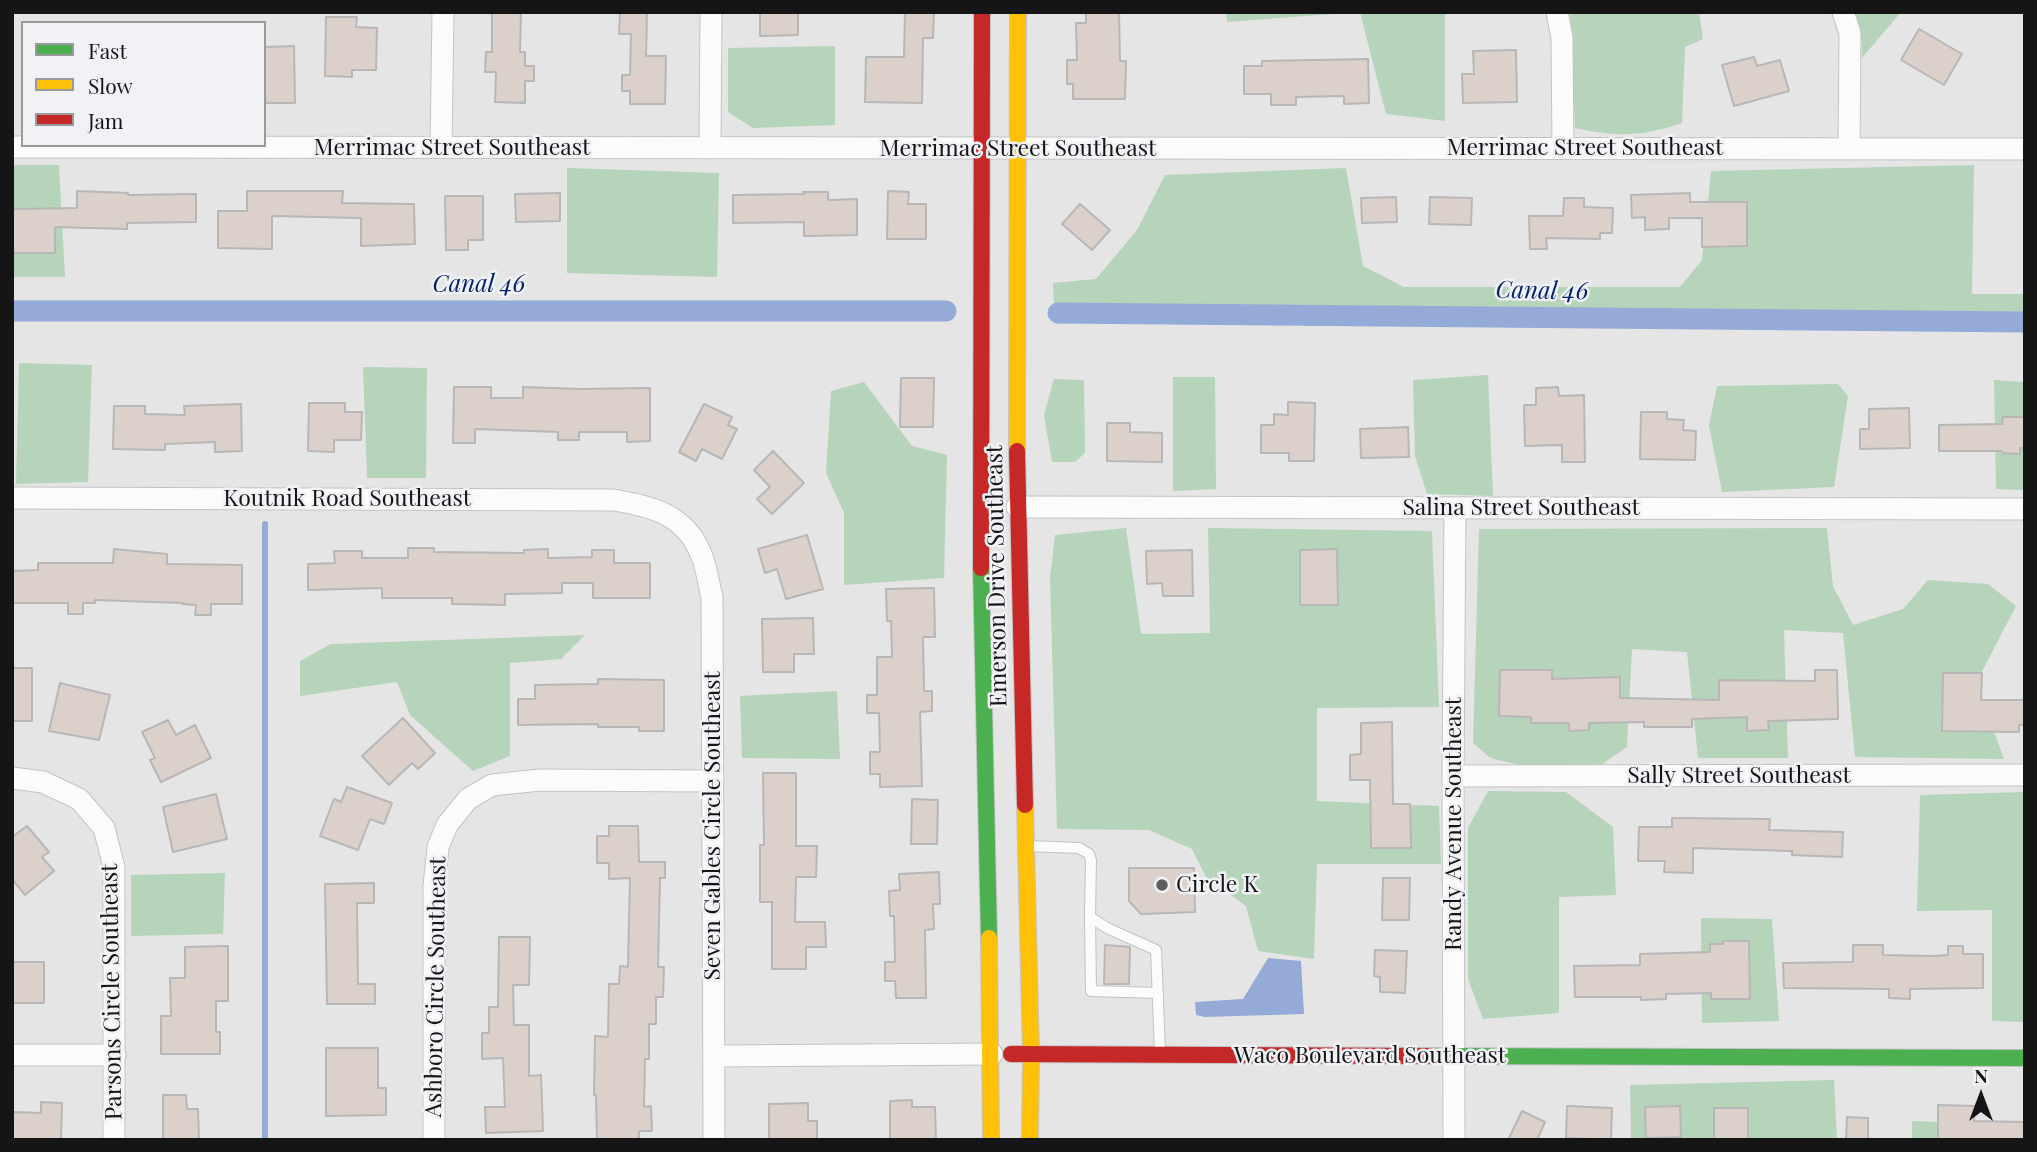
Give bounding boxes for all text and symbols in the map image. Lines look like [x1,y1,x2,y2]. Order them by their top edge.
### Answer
legend [21,21,266,147]
text: Fast [88,36,127,64]
text: Slow [88,71,133,99]
text: Jam [88,106,124,134]
street label: Merrimac Street Southeast [314,134,590,162]
street label: Merrimac Street Southeast [1447,134,1723,162]
street label: Merrimac Street Southeast [880,135,1156,163]
water label: Canal 46 [433,271,525,299]
water label: Canal 46 [1495,276,1589,306]
street label: Emerson Drive Southeast [981,445,1013,707]
street label: Koutnik Road Southeast [223,485,471,513]
street label: Salina Street Southeast [1402,494,1640,522]
street label: Seven Gables Circle Southeast [699,671,727,981]
street label: Randy Avenue Southeast [1440,697,1468,951]
street label: Sally Street Southeast [1627,762,1851,790]
street label: Ashboro Circle Southeast [420,856,452,1118]
street label: Parsons Circle Southeast [96,864,128,1120]
place label: Circle K [1176,871,1258,899]
marker: Circle K [1154,877,1170,893]
street label: Waco Boulevard Southeast [1234,1042,1506,1070]
north arrow [1946,1061,2016,1131]
text: N [1974,1062,1988,1088]

